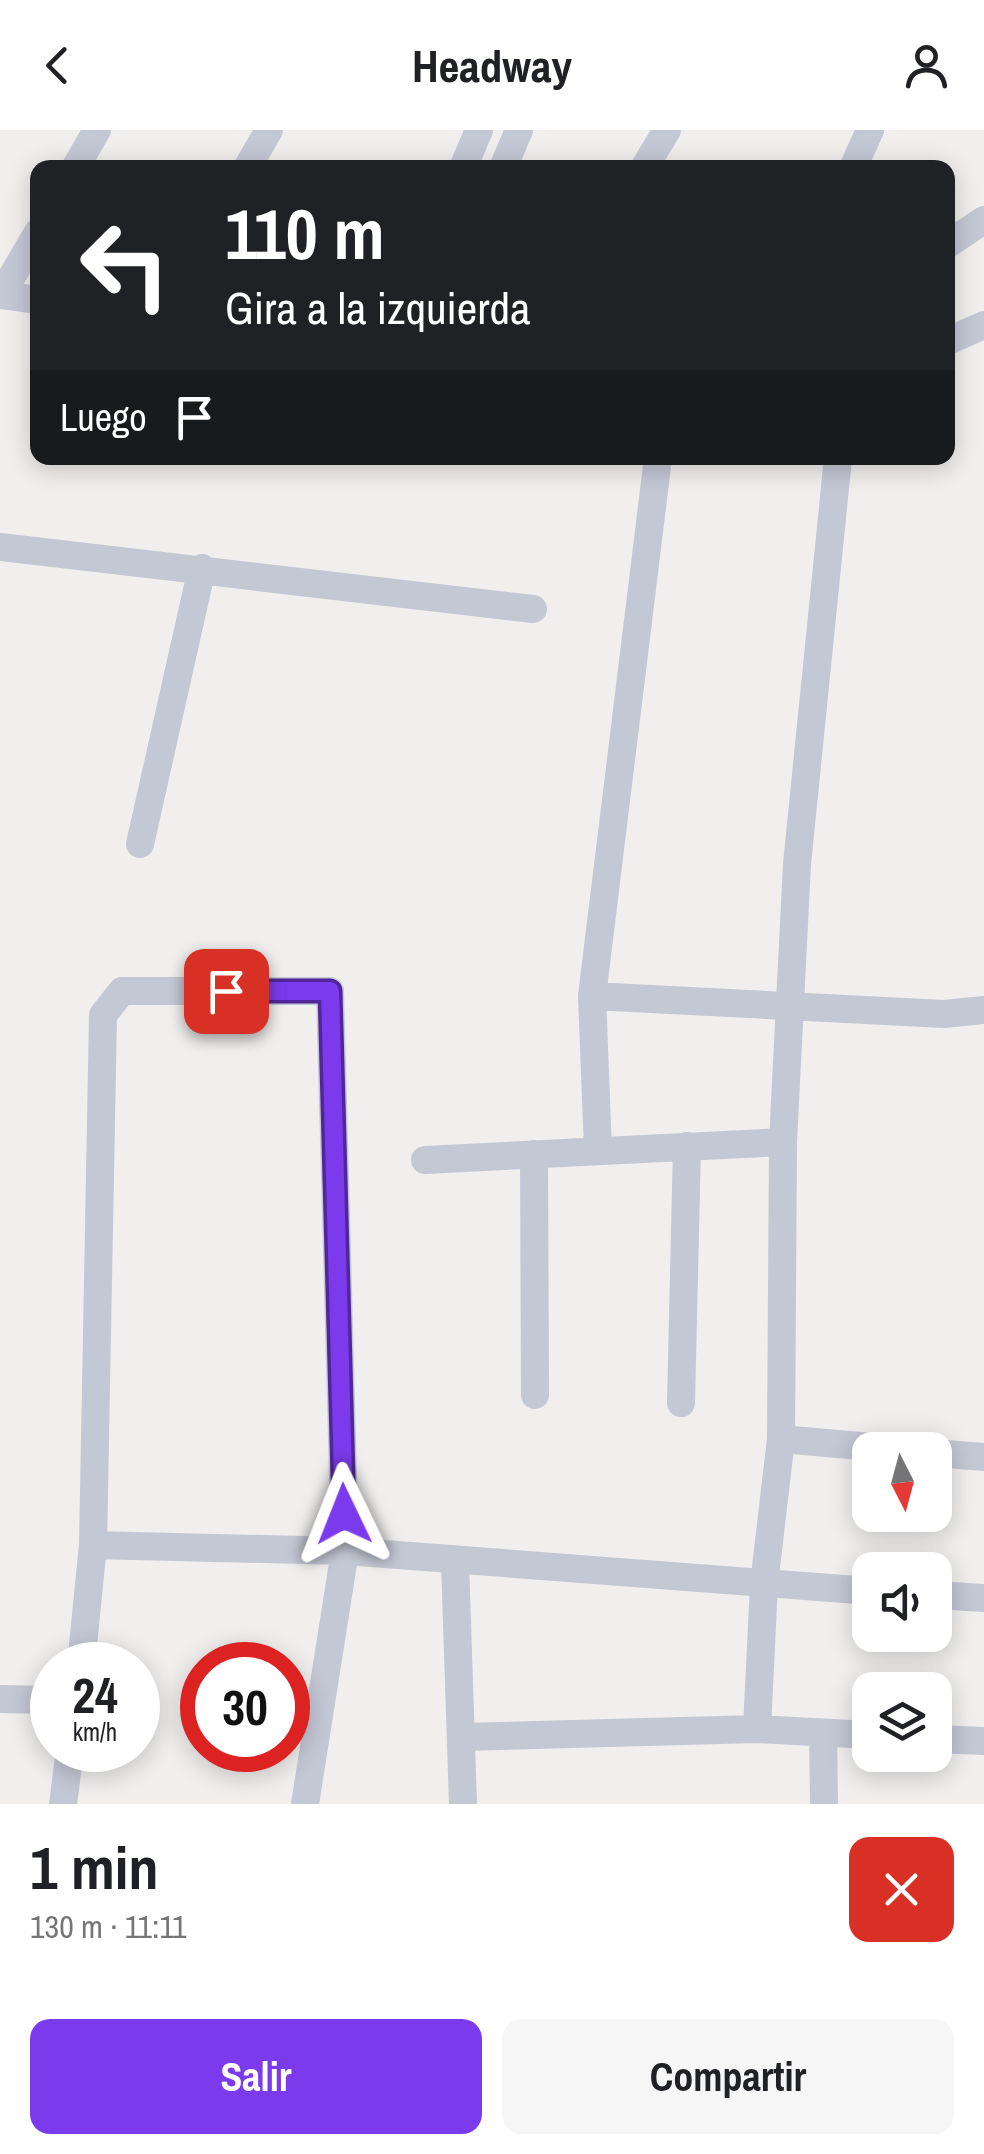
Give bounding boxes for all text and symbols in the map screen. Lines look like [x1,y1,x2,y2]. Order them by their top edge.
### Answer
text: Headway [412,35,572,96]
icon: back [30,38,85,93]
icon: person [899,38,954,93]
text: 110 m [225,187,385,281]
icon: left [60,200,190,330]
text: Gira a la izquierda [225,277,531,338]
icon: arrive [167,390,222,445]
text: Luego [60,392,147,443]
pin [184,949,269,1034]
icon: arrive [199,964,254,1019]
north arrow [852,1432,952,1532]
map controls [852,1432,952,1772]
position arrow [292,1462,396,1566]
button: sound [852,1552,952,1652]
speed limit sign: 30 [180,1642,310,1772]
text: 24 [72,1661,118,1729]
button: layers [852,1672,952,1772]
text: km/h [73,1715,117,1749]
text: 1 min [30,1827,159,1908]
button: close [849,1837,954,1942]
text: 130 m · 11:11 [30,1905,187,1948]
button: Salir [30,2019,482,2134]
button: Compartir [502,2019,954,2134]

